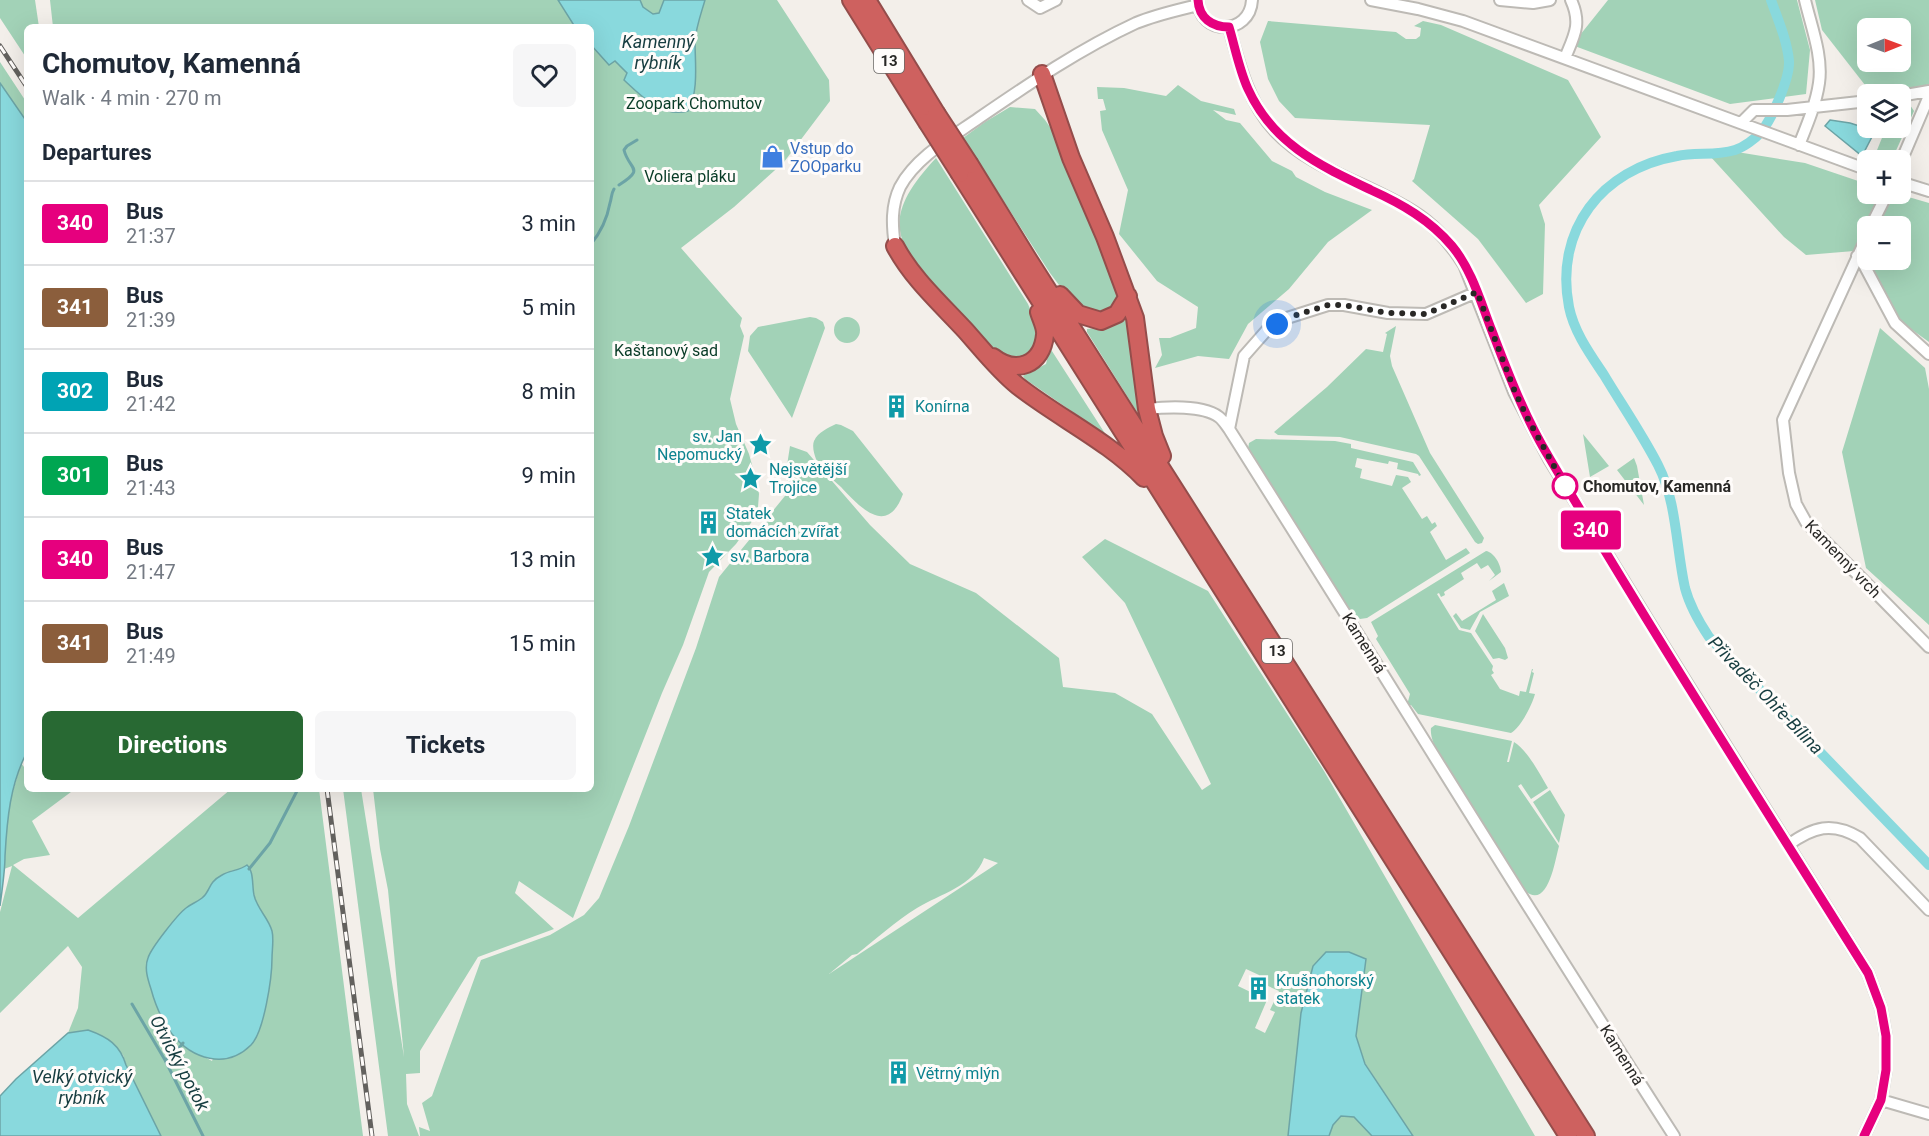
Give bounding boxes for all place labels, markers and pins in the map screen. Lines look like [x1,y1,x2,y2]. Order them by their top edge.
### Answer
place label: Vstup do ZOOparku [790,139,861,176]
shop icon: Vstup do ZOOparku [759,144,785,170]
building icon: Konírna [884,393,910,419]
place label: Konírna [915,397,970,416]
place label: sv. Jan Nepomucký [657,427,742,464]
place icon: sv. Jan Nepomucký [747,432,773,458]
place label: Nejsvětější Trojice [769,460,848,497]
place icon: Nejsvětější Trojice [738,465,764,491]
marker: Chomutov, Kamenná [1552,473,1578,499]
place label: Chomutov, Kamenná [1583,477,1731,496]
place label: Statek domácích zvířat [726,504,839,541]
building icon: Statek domácích zvířat [695,509,721,535]
place icon: sv. Barbora [699,543,725,569]
place label: sv. Barbora [730,547,809,566]
place label: Krušnohorský statek [1276,971,1374,1008]
building icon: Krušnohorský statek [1245,976,1271,1002]
building icon: Větrný mlýn [885,1060,911,1086]
place label: Větrný mlýn [916,1064,1000,1083]

